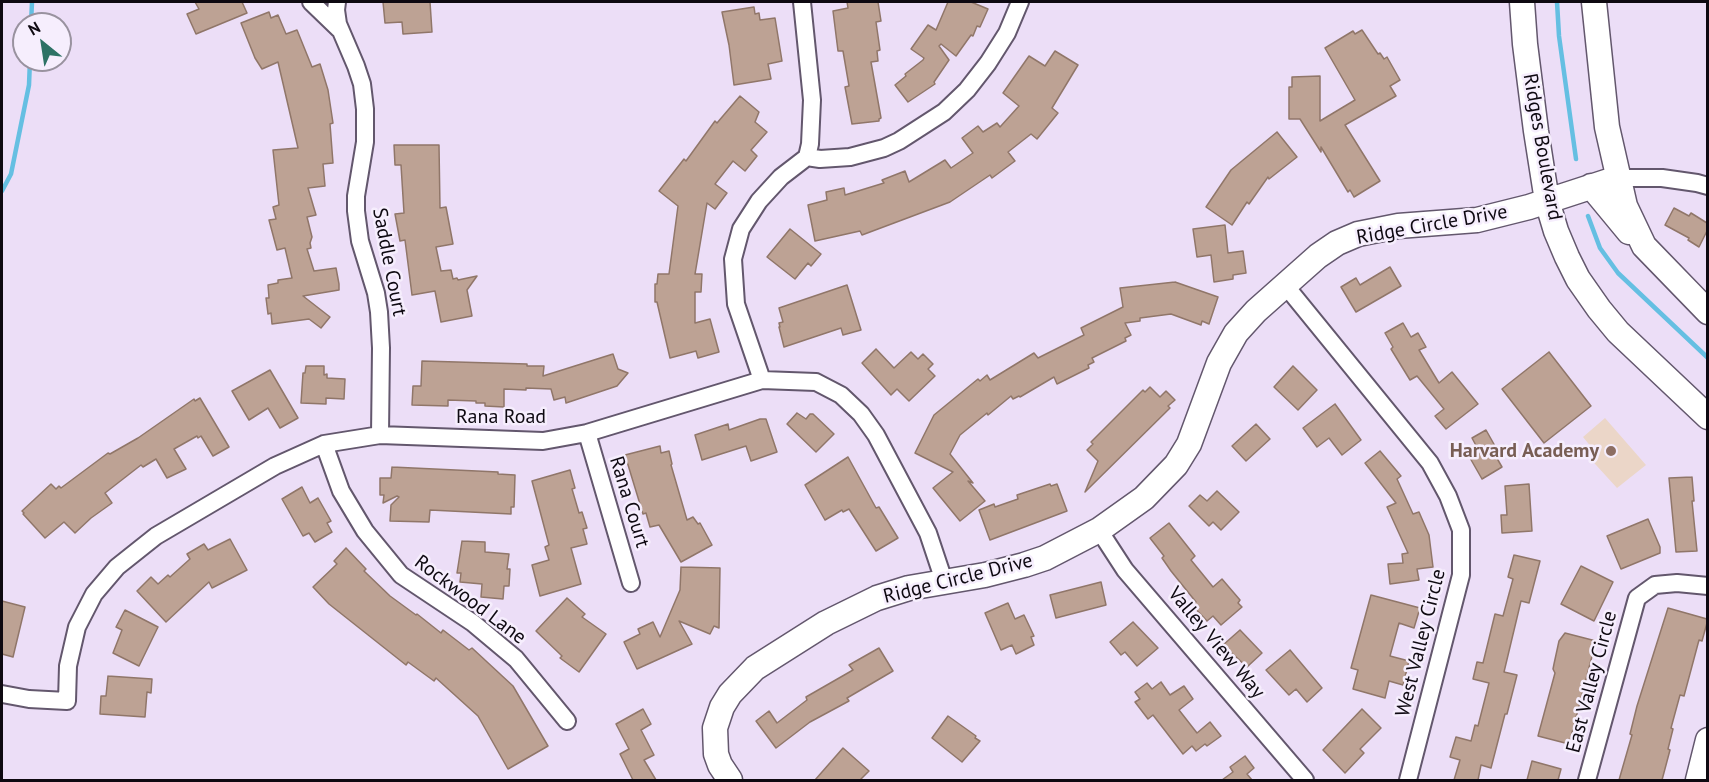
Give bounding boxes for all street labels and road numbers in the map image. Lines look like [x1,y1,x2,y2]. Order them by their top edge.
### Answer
street label: Ridges Boulevard [1517,72,1567,222]
street label: Ridge Circle Drive [1355,200,1509,250]
street label: Saddle Court [367,206,411,318]
street label: Rana Road [456,405,546,429]
street label: Rana Court [604,453,654,551]
street label: Ridge Circle Drive [881,549,1035,609]
street label: Rockwood Lane [410,550,530,650]
street label: West Valley Circle [1391,567,1451,719]
street label: Valley View Way [1162,582,1270,704]
street label: East Valley Circle [1561,608,1623,756]

